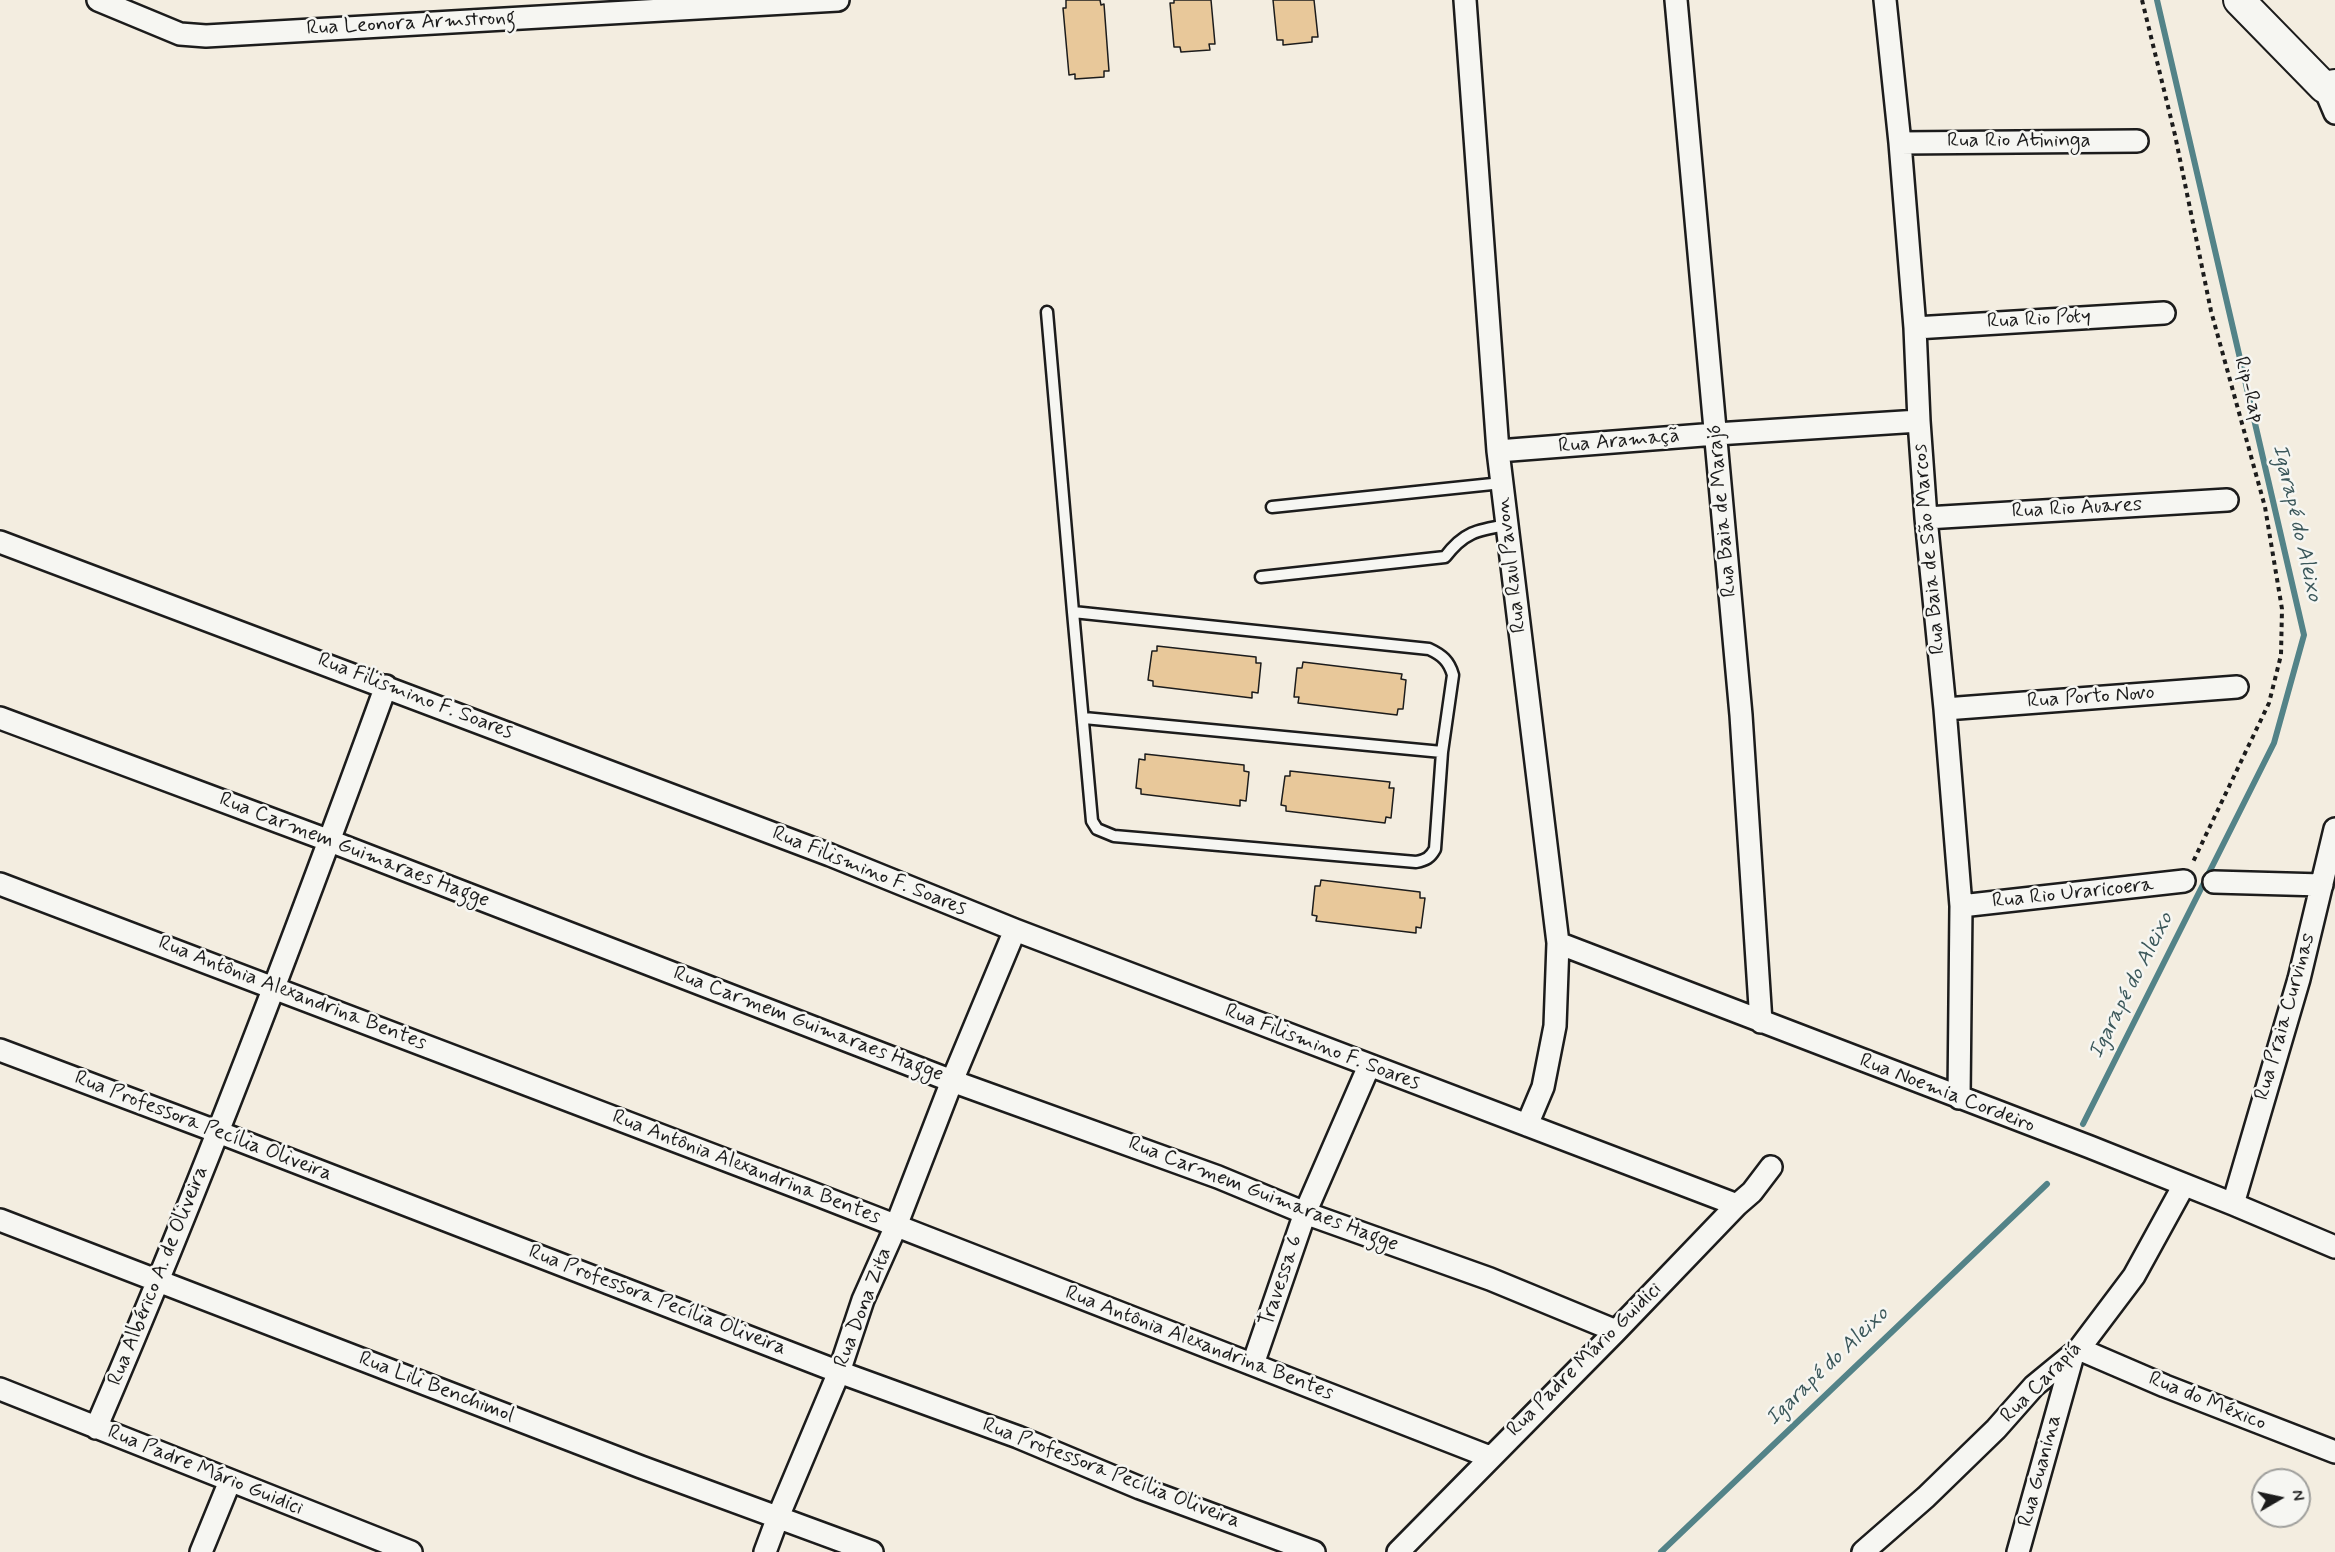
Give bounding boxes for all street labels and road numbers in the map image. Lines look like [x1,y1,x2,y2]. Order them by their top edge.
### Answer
street label: Rua Leonora Armstrong [306,6,516,42]
street label: Rua Rio Atininga [1947,129,2091,155]
street label: Rua Rio Poty [1986,305,2092,335]
street label: Rip-Rap [2227,354,2269,426]
street label: Rua Aramaçã [1557,424,1681,460]
street label: Rua Baia de Marajó [1703,424,1743,598]
street label: Rua Baia de São Marcos [1908,443,1952,655]
street label: Rua Rio Auares [2011,493,2143,525]
street label: Rua Raul Pavon [1491,496,1533,634]
street label: Rua Filismino F. Soares [314,648,516,746]
street label: Rua Porto Novo [2026,681,2156,715]
street label: Rua Carmem Guimaraes Hagge [215,788,493,914]
street label: Rua Filismino F. Soares [768,821,970,923]
street label: Rua Rio Uraricoera [1991,873,2155,915]
street label: Rua Praia Curvinas [2250,930,2322,1104]
street label: Rua Antônia Alexandrina Bentes [154,931,430,1057]
street label: Rua Carmem Guimaraes Hagge [669,962,947,1088]
street label: Rua Filismino F. Soares [1221,999,1423,1097]
street label: Rua Noemia Cordeiro [1856,1049,2038,1139]
street label: Rua Professora Pecília Oliveira [71,1066,335,1188]
street label: Rua Antônia Alexandrina Bentes [608,1105,884,1231]
street label: Rua Carmem Guimaraes Hagge [1124,1132,1402,1258]
street label: Rua Albérico A. de Oliveira [103,1162,215,1390]
street label: Travessa 6 [1255,1232,1309,1330]
street label: Rua Professora Pecília Oliveira [525,1240,789,1362]
street label: Rua Dona Zita [830,1244,898,1372]
street label: Rua Padre Mário Guidici [1502,1277,1668,1443]
street label: Rua Antônia Alexandrina Bentes [1061,1281,1337,1407]
street label: Rua Carapiá [1996,1337,2088,1429]
street label: Rua Lili Benchimol [355,1347,517,1429]
street label: Rua do México [2145,1367,2269,1437]
street label: Rua Guanina [2014,1412,2068,1530]
street label: Rua Professora Pecília Oliveira [979,1413,1243,1535]
street label: Rua Padre Mário Guidici [104,1420,306,1522]

